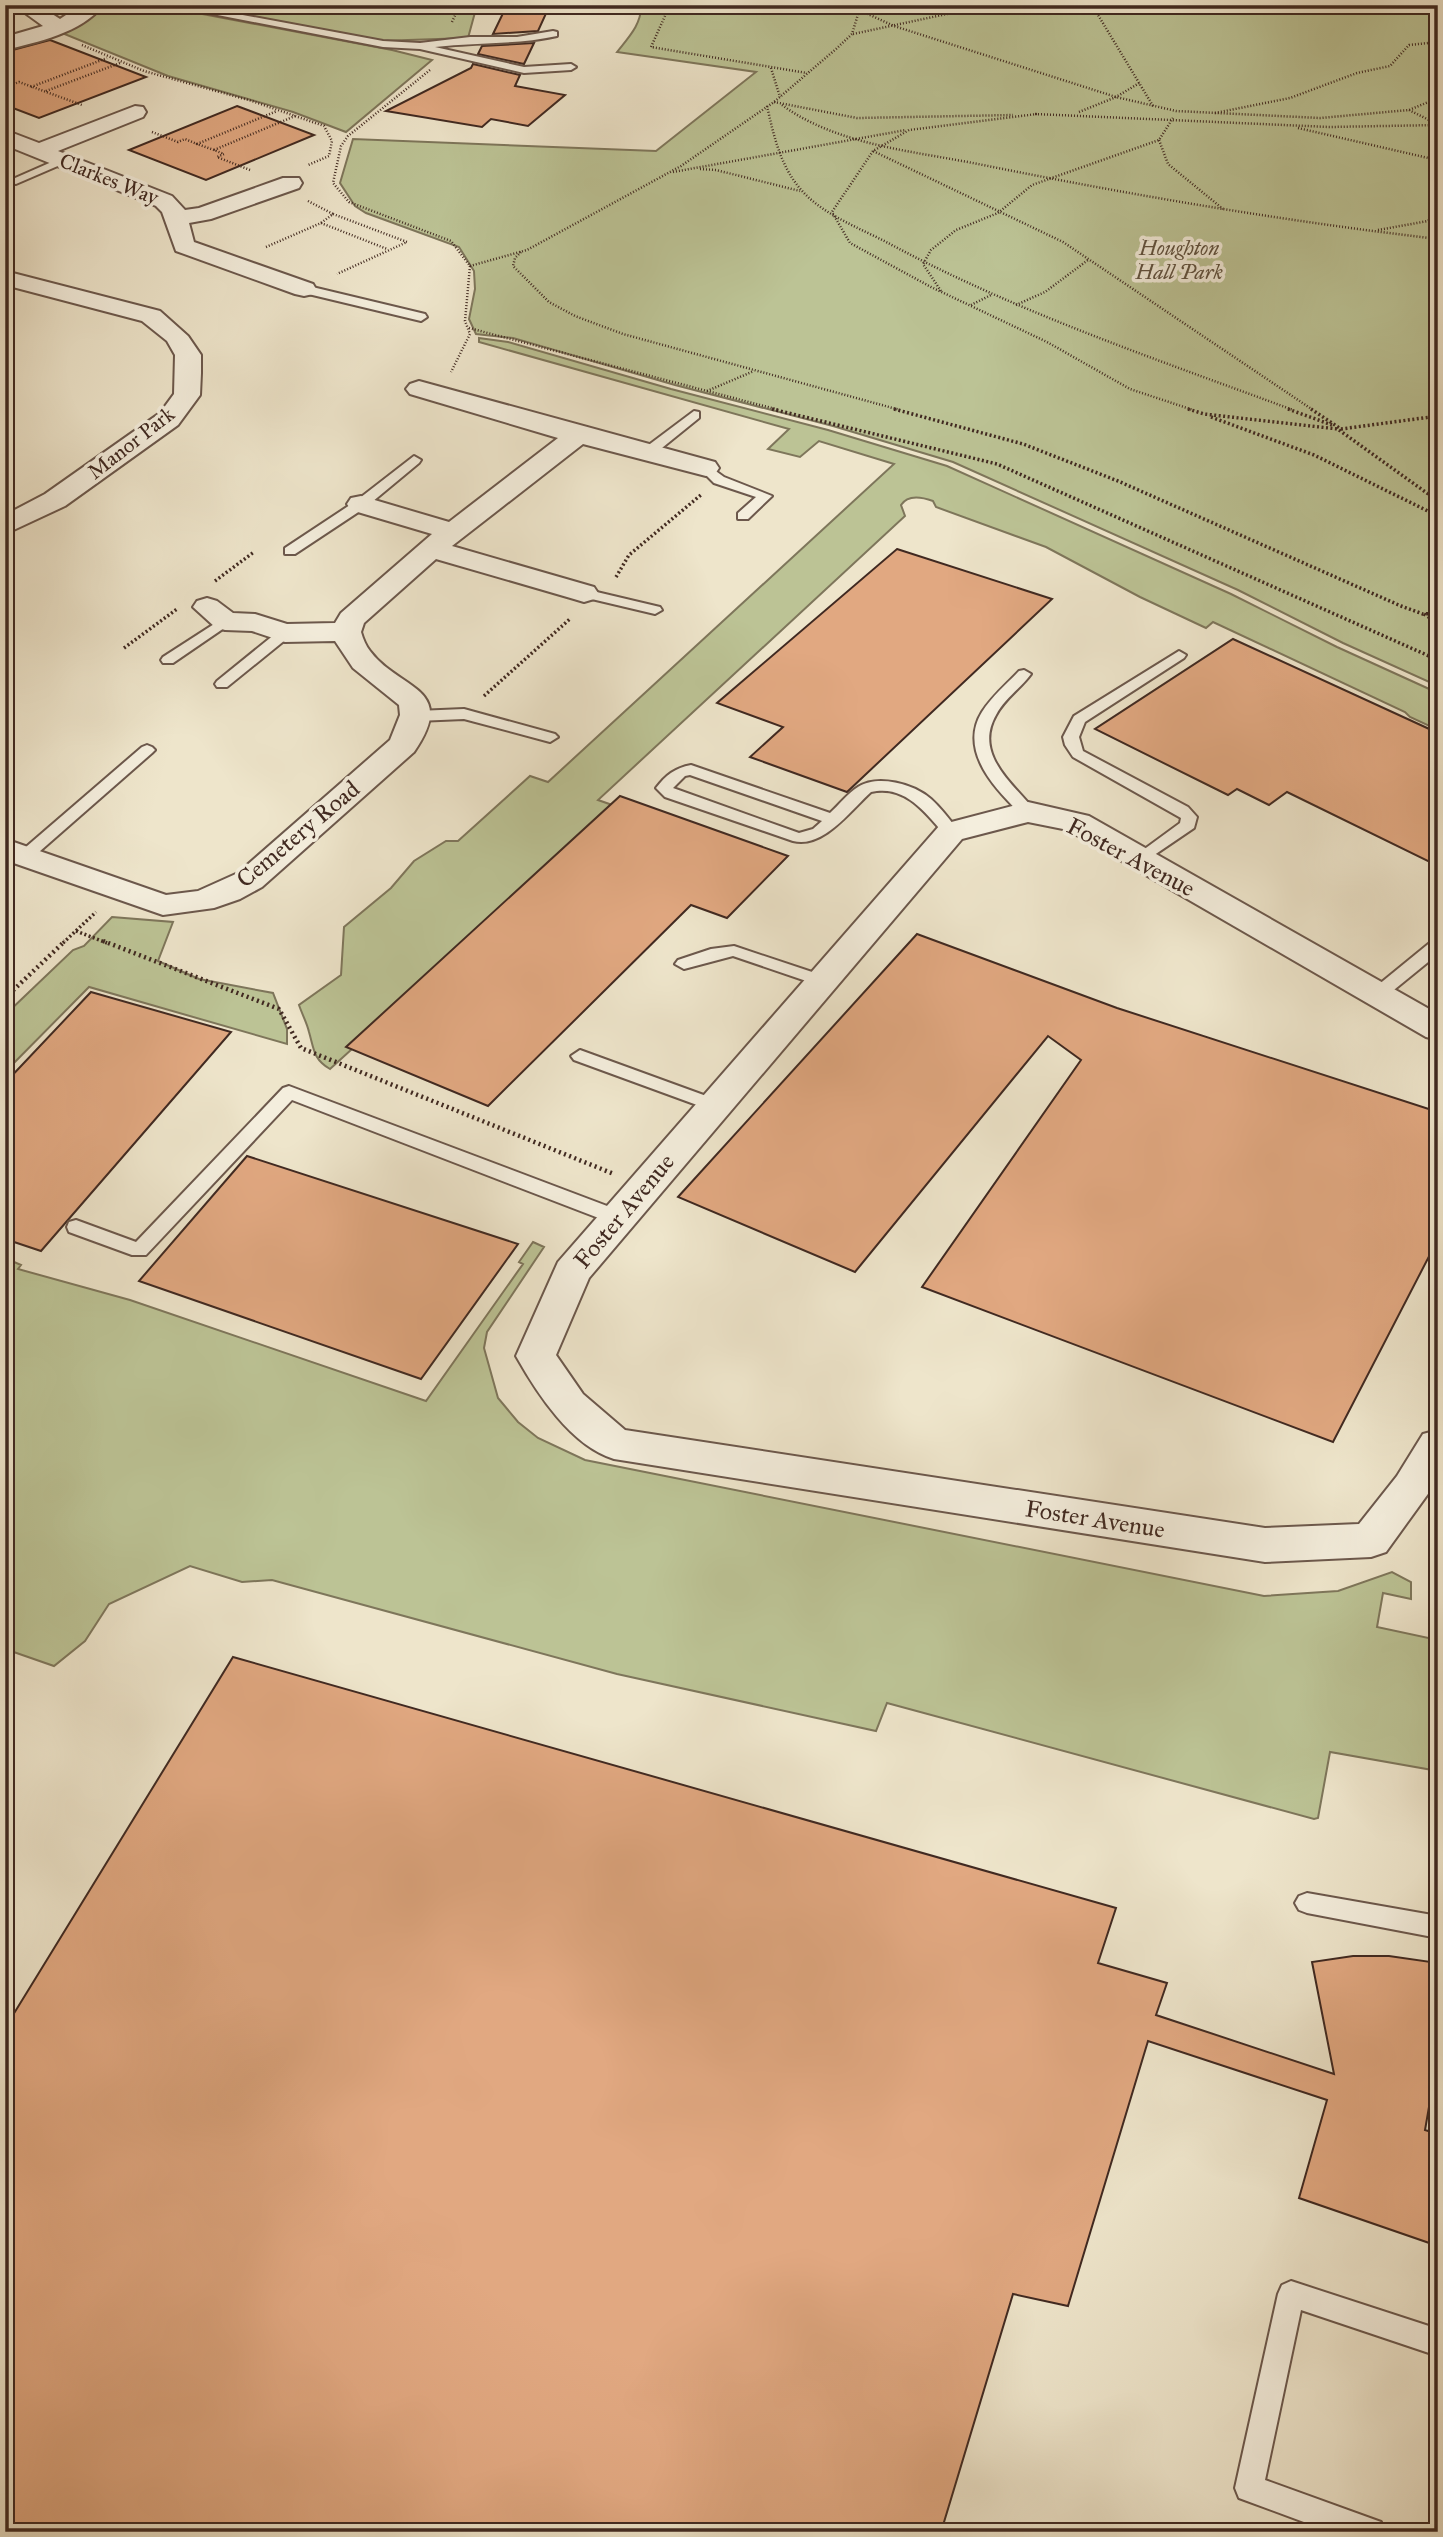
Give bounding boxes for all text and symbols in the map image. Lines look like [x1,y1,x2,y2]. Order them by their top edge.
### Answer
street label: Clarkes Way [56,147,163,211]
park label: Houghton Hall Park [1134,235,1223,285]
street label: Manor Park [82,401,180,485]
street label: Cemetery Road [230,774,366,894]
street label: Foster Avenue [1062,811,1200,903]
street label: Foster Avenue [567,1147,681,1275]
street label: Foster Avenue [1023,1493,1167,1545]

